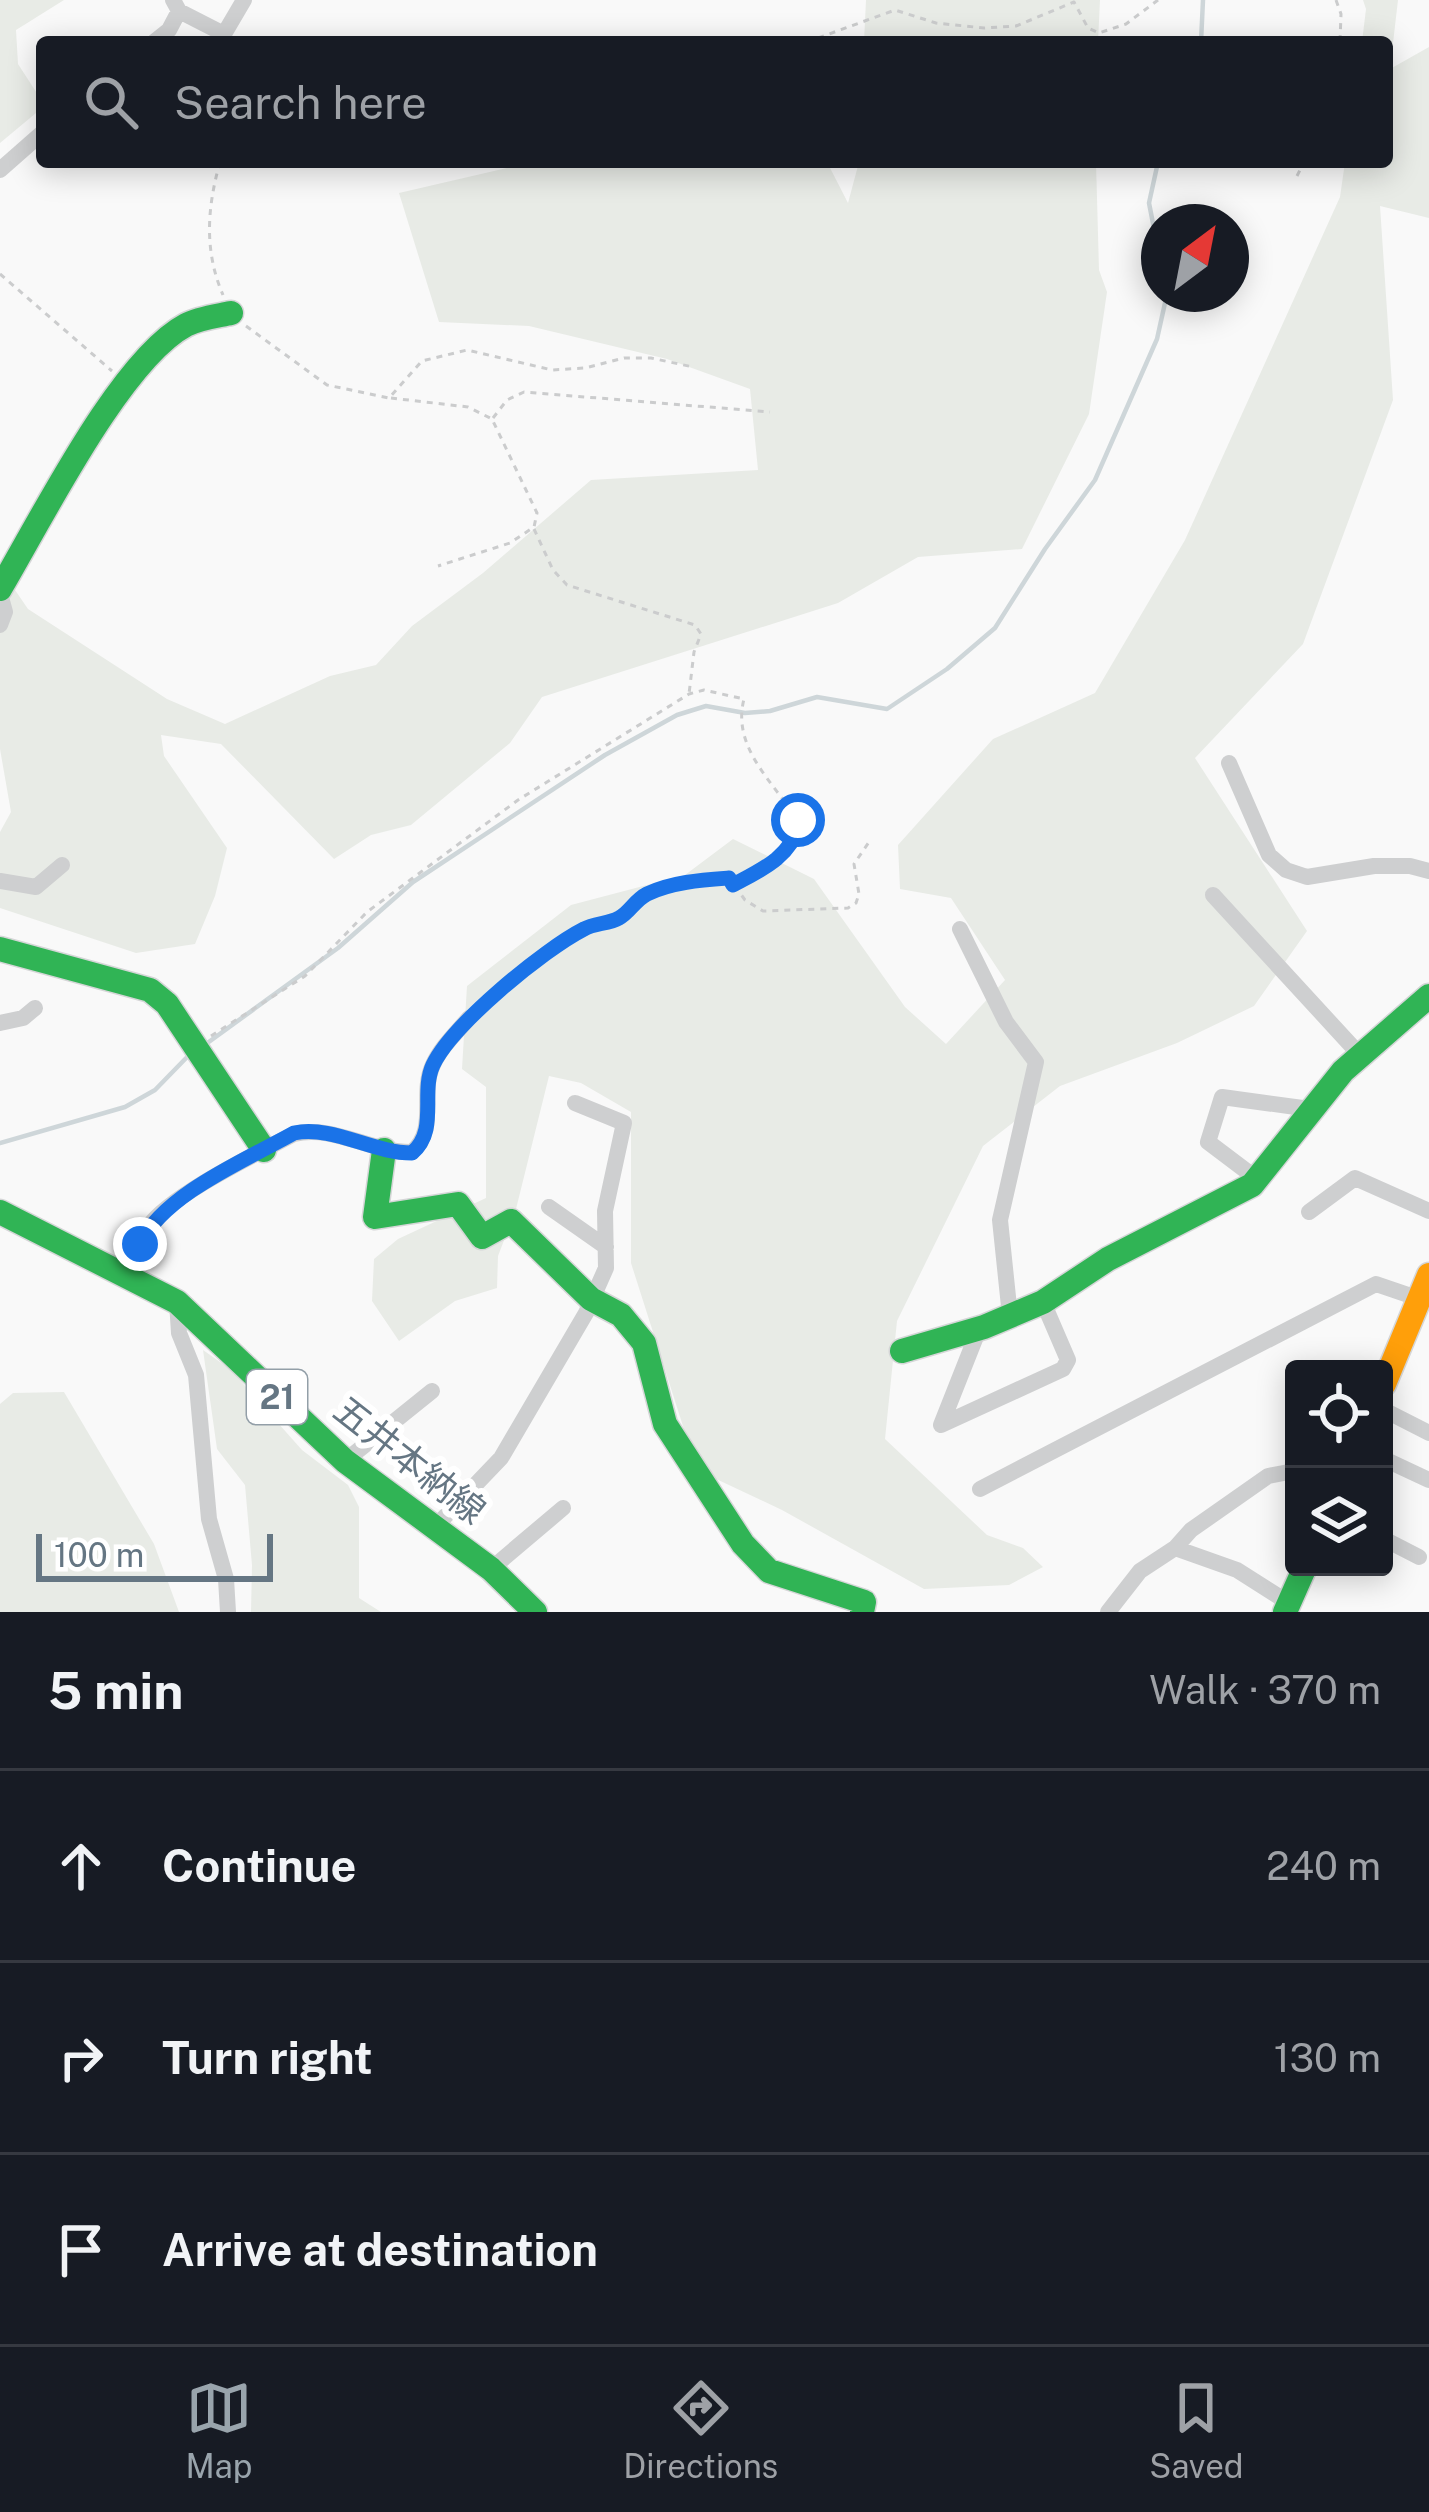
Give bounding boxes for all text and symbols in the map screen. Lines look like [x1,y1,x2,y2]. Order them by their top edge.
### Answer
search box [36,36,1393,168]
icon: search [78,69,144,135]
text: Search here [174,76,427,129]
north arrow [1141,204,1249,312]
route start [771,793,825,847]
route end [113,1217,167,1271]
map controls [1285,1360,1393,1576]
button: locate [1285,1360,1393,1468]
road number: 21 [247,1370,307,1424]
street label: 五井本納線 [326,1388,494,1532]
button: layers [1285,1468,1393,1576]
scale bar [36,1528,273,1581]
text: 100 m [54,1536,144,1574]
text: 5 min [48,1661,184,1720]
text: Walk · 370 m [1149,1667,1381,1713]
icon: ahead [48,1833,114,1899]
text: Continue [162,1839,356,1892]
text: 240 m [1266,1843,1381,1889]
icon: right [48,2025,114,2091]
text: Turn right [162,2031,373,2084]
text: 130 m [1274,2035,1381,2081]
icon: arrive [48,2217,114,2283]
text: Arrive at destination [162,2223,598,2276]
tab: Map [185,2375,252,2485]
tab: Directions [623,2375,778,2485]
tab: Saved [1149,2375,1244,2485]

